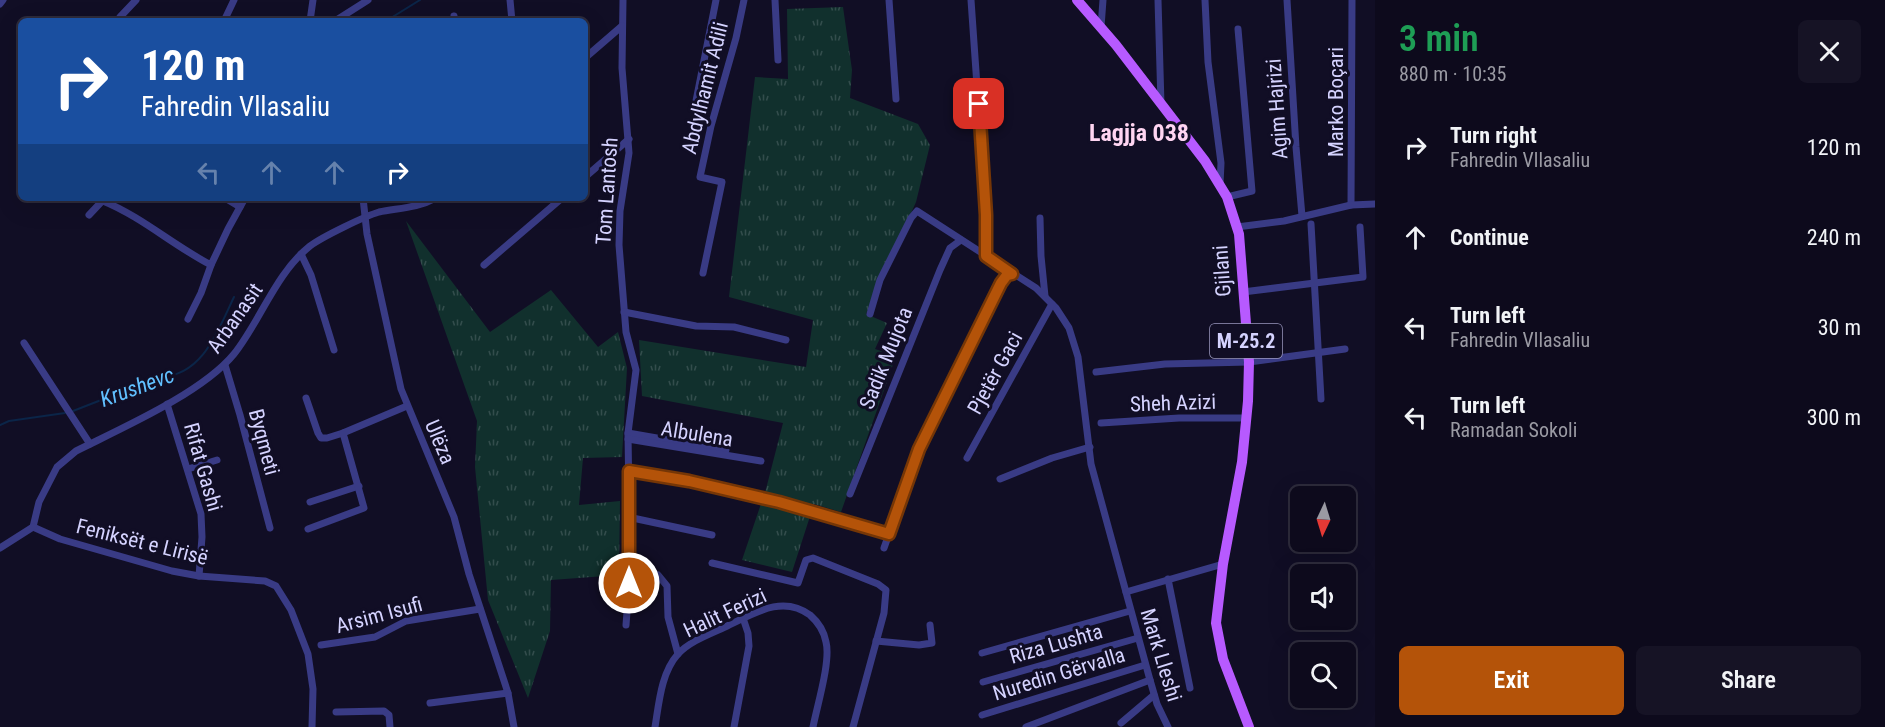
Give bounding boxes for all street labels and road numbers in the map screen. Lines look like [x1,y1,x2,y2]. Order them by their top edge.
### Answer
street label: Abdylhamit Adili [677,19,733,157]
street label: Marko Boçari [1324,47,1348,157]
street label: Agim Hajrizi [1262,58,1292,160]
street label: Tom Lantosh [591,137,623,245]
street label: Gjilani [1208,244,1236,298]
street label: Arbanasit [202,278,268,358]
street label: Sadik Mujota [855,303,917,413]
road number: M-25.2 [1210,324,1282,358]
street label: Pjetër Gaci [963,328,1027,418]
street label: Sheh Azizi [1130,390,1216,416]
street label: Byqmeti [244,406,284,478]
street label: Ulëza [420,416,460,468]
street label: Albulena [659,416,735,452]
street label: Rifat Gashi [179,420,227,514]
street label: Feniksët e Lirisë [74,514,210,570]
street label: Halit Ferizi [680,583,770,643]
street label: Arsim Isufi [333,592,425,638]
street label: Mark Lleshi [1136,606,1186,704]
street label: Riza Lushta [1007,619,1105,669]
street label: Nuredin Gërvalla [990,643,1128,705]

